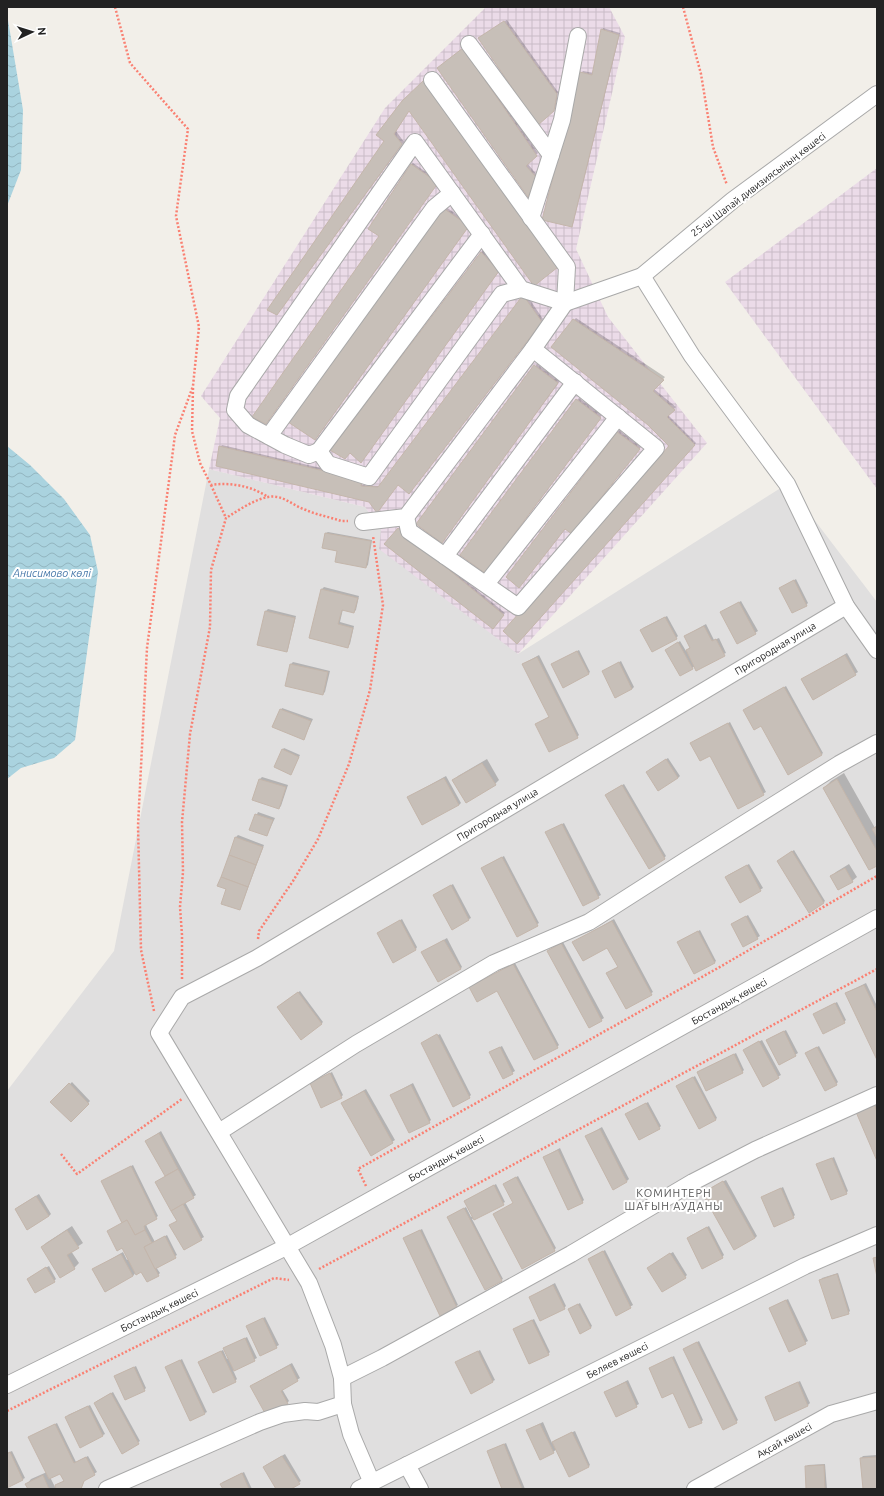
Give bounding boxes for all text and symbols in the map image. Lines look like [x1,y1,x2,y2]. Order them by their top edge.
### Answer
north arrow [12,12,52,52]
text: N [36,27,48,36]
street label: 25-ші Шапай дивизиясының көшесі [689,130,828,239]
water label: Анисимово көлі [12,567,92,579]
street label: Пригородная улица [733,620,818,677]
street label: Пригородная улица [455,786,540,843]
street label: Бостандық көшесі [690,976,769,1027]
street label: Бостандық көшесі [407,1133,486,1184]
district label: КОМИНТЕРН ШАҒЫН АУДАНЫ [625,1187,724,1212]
street label: Бостандық көшесі [119,1287,200,1334]
street label: Беляев көшесі [585,1340,650,1381]
street label: Ақсай көшесі [755,1421,814,1460]

